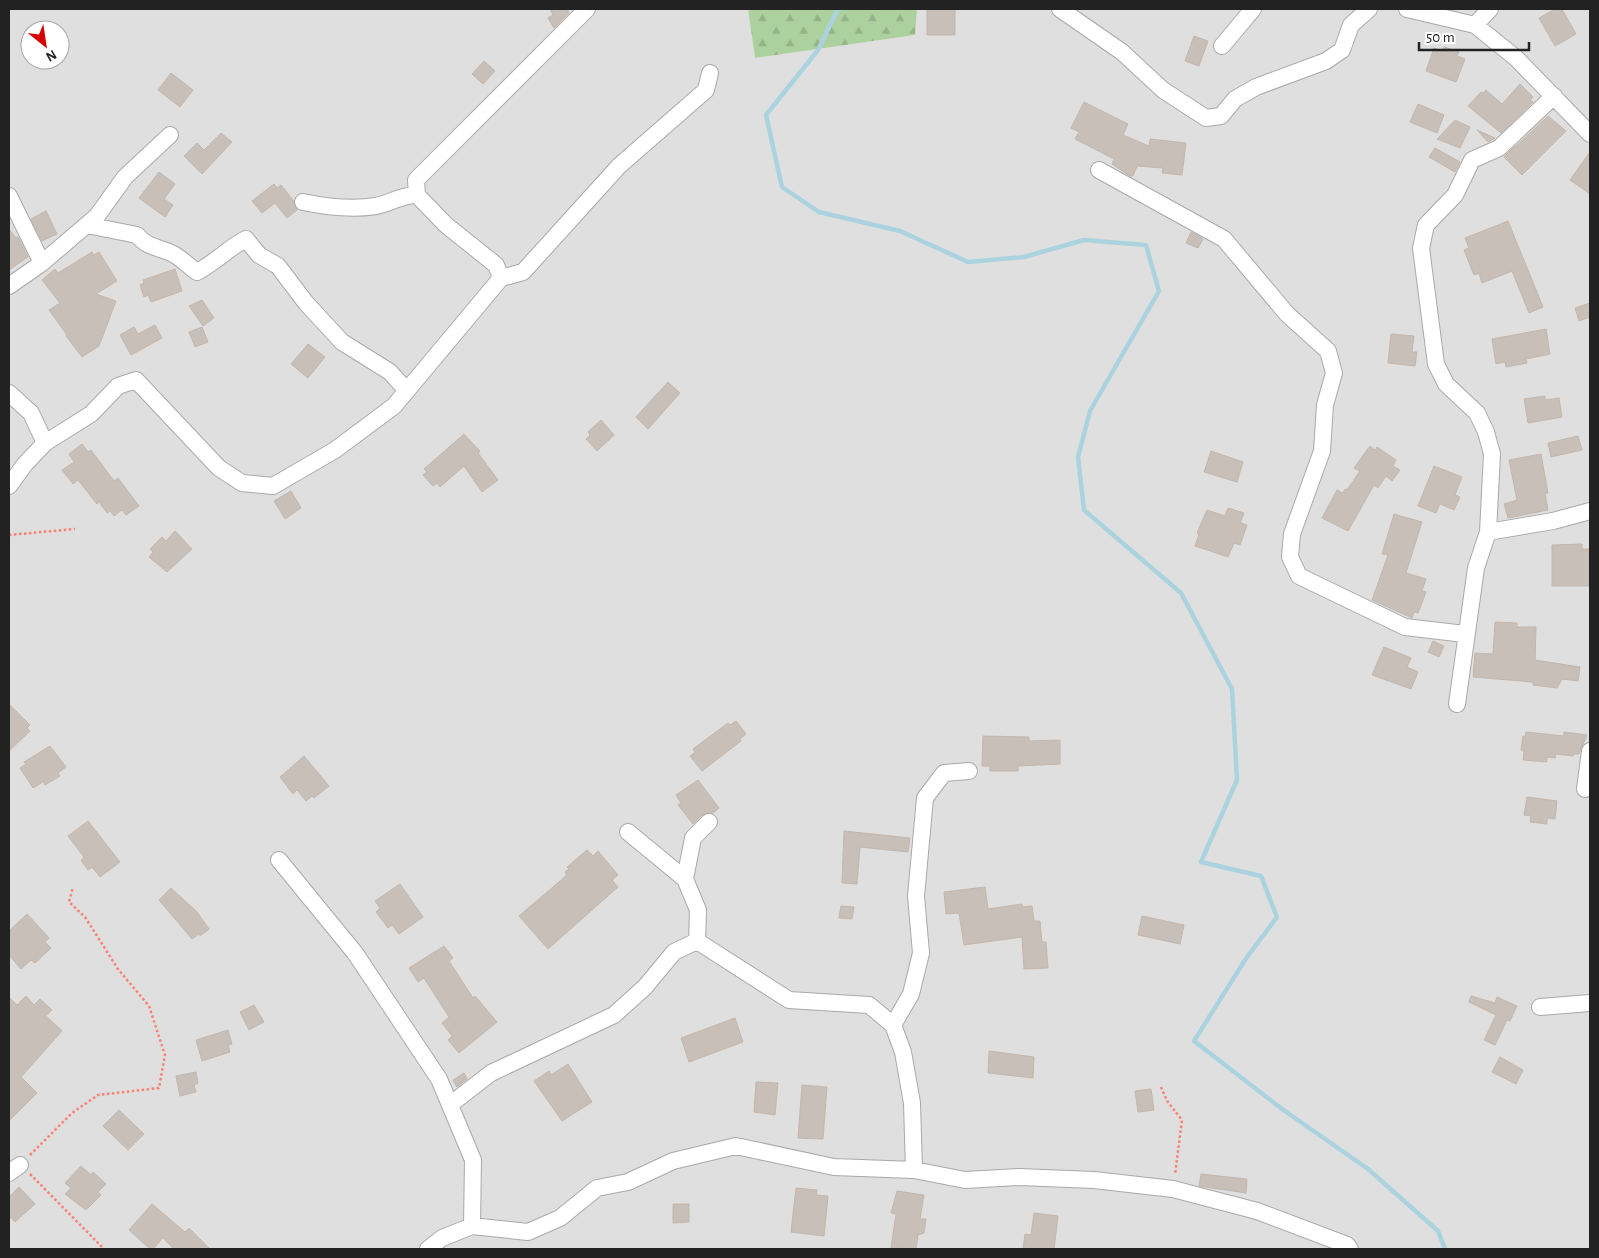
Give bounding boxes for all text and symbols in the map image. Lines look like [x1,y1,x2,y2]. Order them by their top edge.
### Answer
north arrow [20,20,70,70]
scale bar [1419,20,1529,52]
text: 50 m [1426,30,1455,45]
text: N [43,47,59,64]

